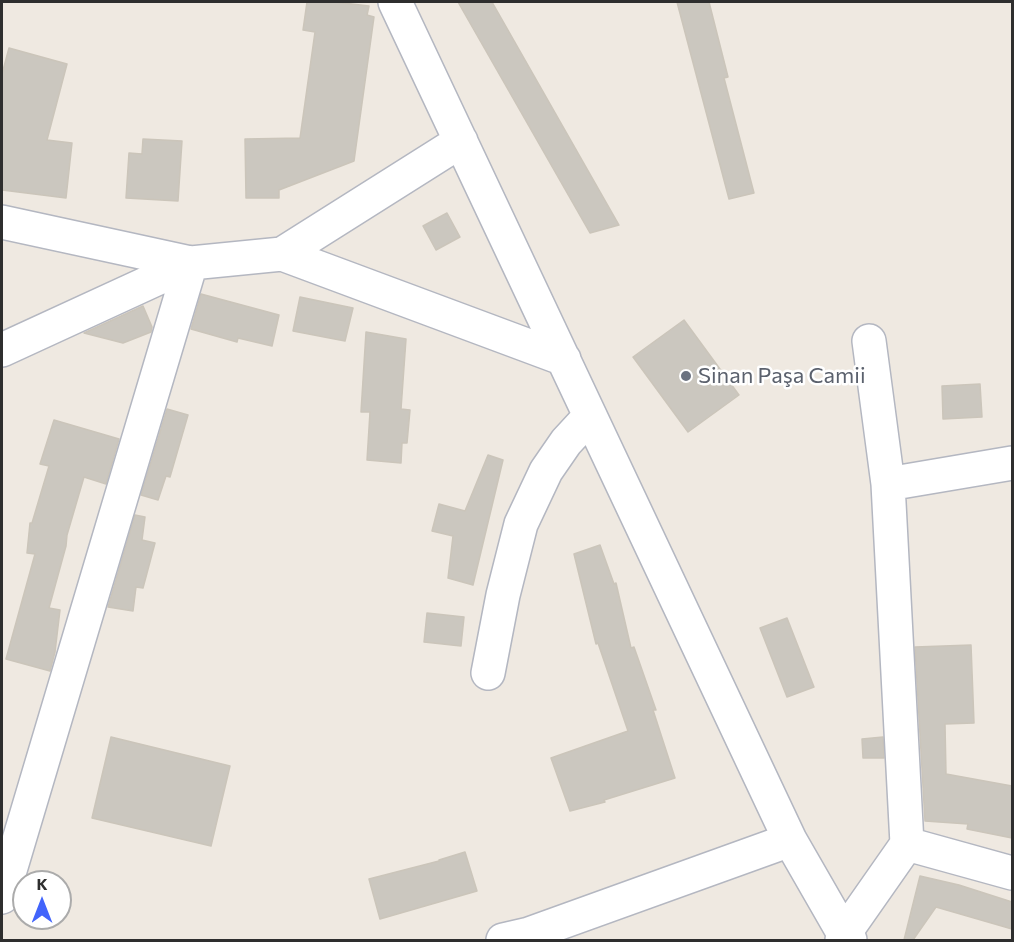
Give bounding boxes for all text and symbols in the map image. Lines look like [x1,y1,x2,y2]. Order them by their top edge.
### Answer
place label: Sinan Paşa Camii [698,363,866,389]
marker: Sinan Paşa Camii [679,369,693,383]
north arrow [12,870,72,930]
text: K [36,874,48,893]

